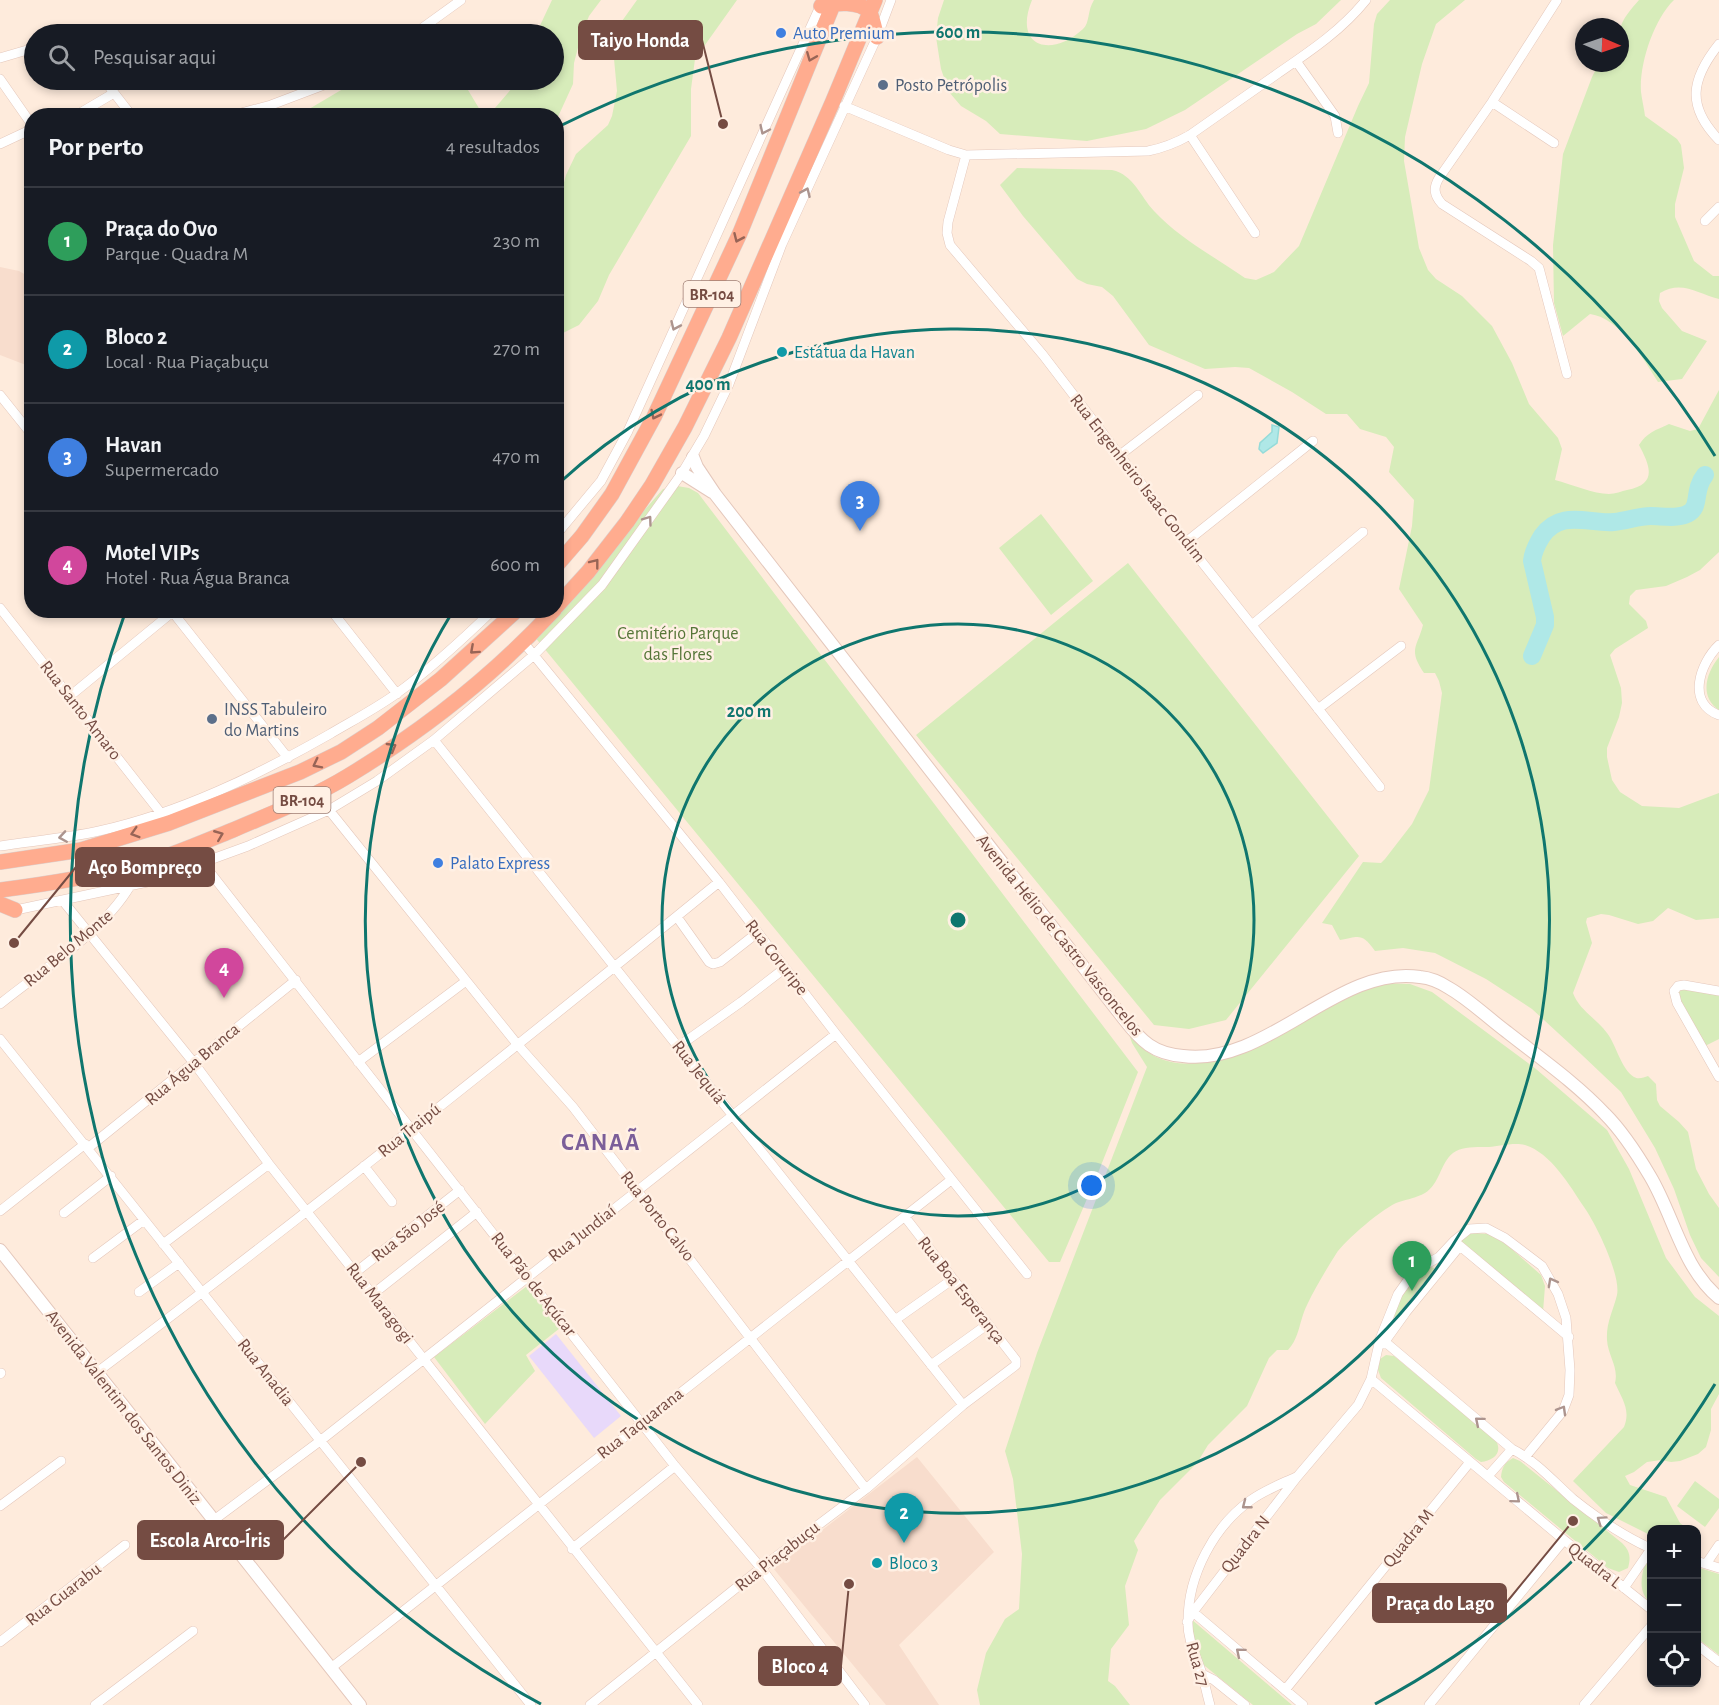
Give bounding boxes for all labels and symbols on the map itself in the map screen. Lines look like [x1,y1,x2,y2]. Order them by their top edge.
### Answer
north arrow [1575,18,1629,72]
callout: Taiyo Honda [579,21,702,59]
text: 600 m [936,24,980,42]
place label: Auto Premium [793,25,895,43]
marker: Auto Premium [774,26,788,40]
text: Taiyo Honda [590,31,690,51]
one-way arrow [806,52,819,62]
place label: Posto Petrópolis [895,77,1007,95]
marker: Posto Petrópolis [876,78,890,92]
one-way arrow [759,123,771,134]
one-way arrow [799,188,811,199]
one-way arrow [733,231,745,242]
road number: BR-104 [684,281,740,307]
one-way arrow [670,320,682,331]
place label: Estátua da Havan [794,344,915,362]
marker: Estátua da Havan [775,345,789,359]
text: 400 m [685,376,731,394]
street label: Rua Engenheiro Isaac Gondim [1066,391,1208,566]
one-way arrow [651,408,663,419]
pin: 3 [840,482,880,531]
one-way arrow [641,516,652,527]
one-way arrow [588,559,599,570]
park label: Cemitério Parque das Flores [617,625,739,664]
one-way arrow [470,643,481,654]
street label: Rua Santo Amaro [36,658,124,764]
place label: INSS Tabuleiro do Martins [224,701,327,740]
text: 200 m [727,703,771,721]
marker: INSS Tabuleiro do Martins [205,712,219,726]
one-way arrow [386,743,396,755]
one-way arrow [312,756,323,768]
road number: BR-104 [274,787,330,813]
one-way arrow [130,826,141,838]
one-way arrow [59,830,69,843]
one-way arrow [212,830,223,842]
street label: Avenida Hélio de Castro Vasconcelos [973,832,1146,1040]
callout: Aço Bompreço [76,848,214,886]
place label: Palato Express [450,855,550,873]
marker: Palato Express [431,856,445,870]
text: Aço Bompreço [88,858,202,878]
street label: Rua Belo Monte [21,907,116,991]
centre of rings [948,910,968,930]
street label: Rua Coruripe [741,917,811,999]
pin: 4 [204,948,244,998]
street label: Rua Água Branca [140,1018,243,1109]
street label: Rua Jequiá [668,1038,728,1108]
street label: Rua Traipú [375,1100,444,1161]
district label: CANAÃ [561,1127,641,1155]
street label: Rua Porto Calvo [617,1168,698,1265]
your location [1077,1171,1106,1200]
street label: Rua São José [369,1198,449,1266]
street label: Rua Jundiaí [545,1202,620,1266]
street label: Rua Pão de Açúcar [487,1229,579,1340]
street label: Rua Boa Esperança [914,1234,1009,1348]
pin: 1 [1392,1242,1432,1291]
street label: Rua Maragogi [342,1260,416,1347]
one-way arrow [1548,1278,1559,1288]
street label: Avenida Valentim dos Santos Diniz [42,1307,205,1508]
street label: Rua Anadia [234,1336,297,1410]
street label: Rua Taquarana [594,1385,687,1463]
one-way arrow [1555,1406,1566,1416]
one-way arrow [1475,1418,1486,1429]
one-way arrow [1509,1492,1520,1503]
pin: 2 [884,1494,924,1543]
one-way arrow [1241,1497,1252,1508]
street label: Quadra M [1380,1506,1438,1571]
street label: Quadra N [1218,1512,1274,1577]
one-way arrow [1596,1516,1607,1527]
street label: Rua Piaçabuçu [732,1518,823,1595]
callout: Escola Arco-Íris [138,1521,283,1559]
text: Escola Arco-Íris [150,1527,271,1551]
street label: Quadra L [1564,1539,1625,1592]
place label: Bloco 3 [889,1555,938,1573]
marker: Bloco 3 [870,1556,884,1570]
street label: Rua Guarabu [23,1560,105,1630]
callout: Praça do Lago [1373,1584,1506,1622]
text: Praça do Lago [1386,1594,1495,1614]
street label: Rua 27 [1182,1640,1212,1689]
callout: Bloco 4 [759,1647,841,1685]
one-way arrow [1236,1648,1247,1659]
text: Bloco 4 [771,1657,829,1677]

